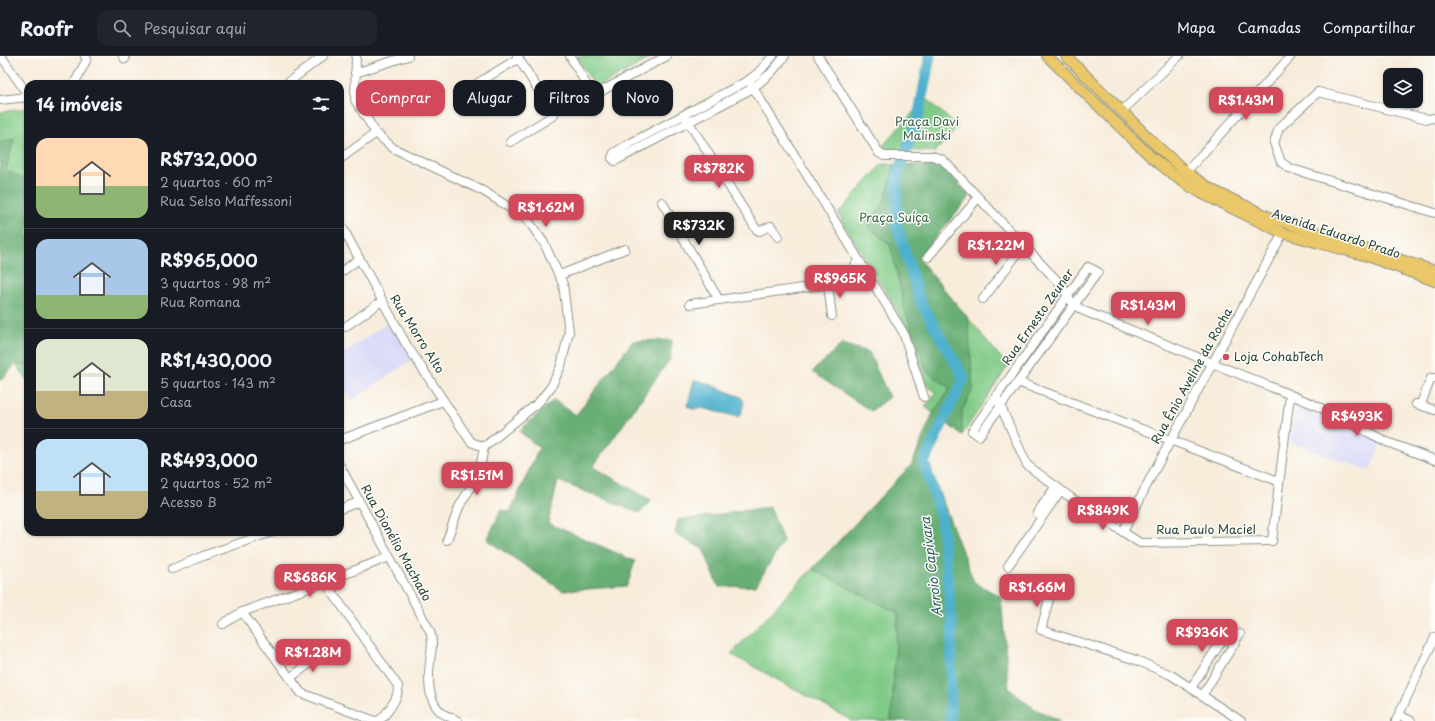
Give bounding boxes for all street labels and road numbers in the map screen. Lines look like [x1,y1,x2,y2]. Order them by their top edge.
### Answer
street label: Avenida Eduardo Prado [1270,204,1403,262]
street label: Rua Ernesto Zeuner [997,264,1078,369]
street label: Rua Morro Alto [386,291,450,377]
street label: Rua Ênio Aveline da Rocha [1146,304,1236,447]
street label: Rua Dionélio Machado [357,481,437,604]
street label: Rua Paulo Maciel [1156,520,1256,538]

